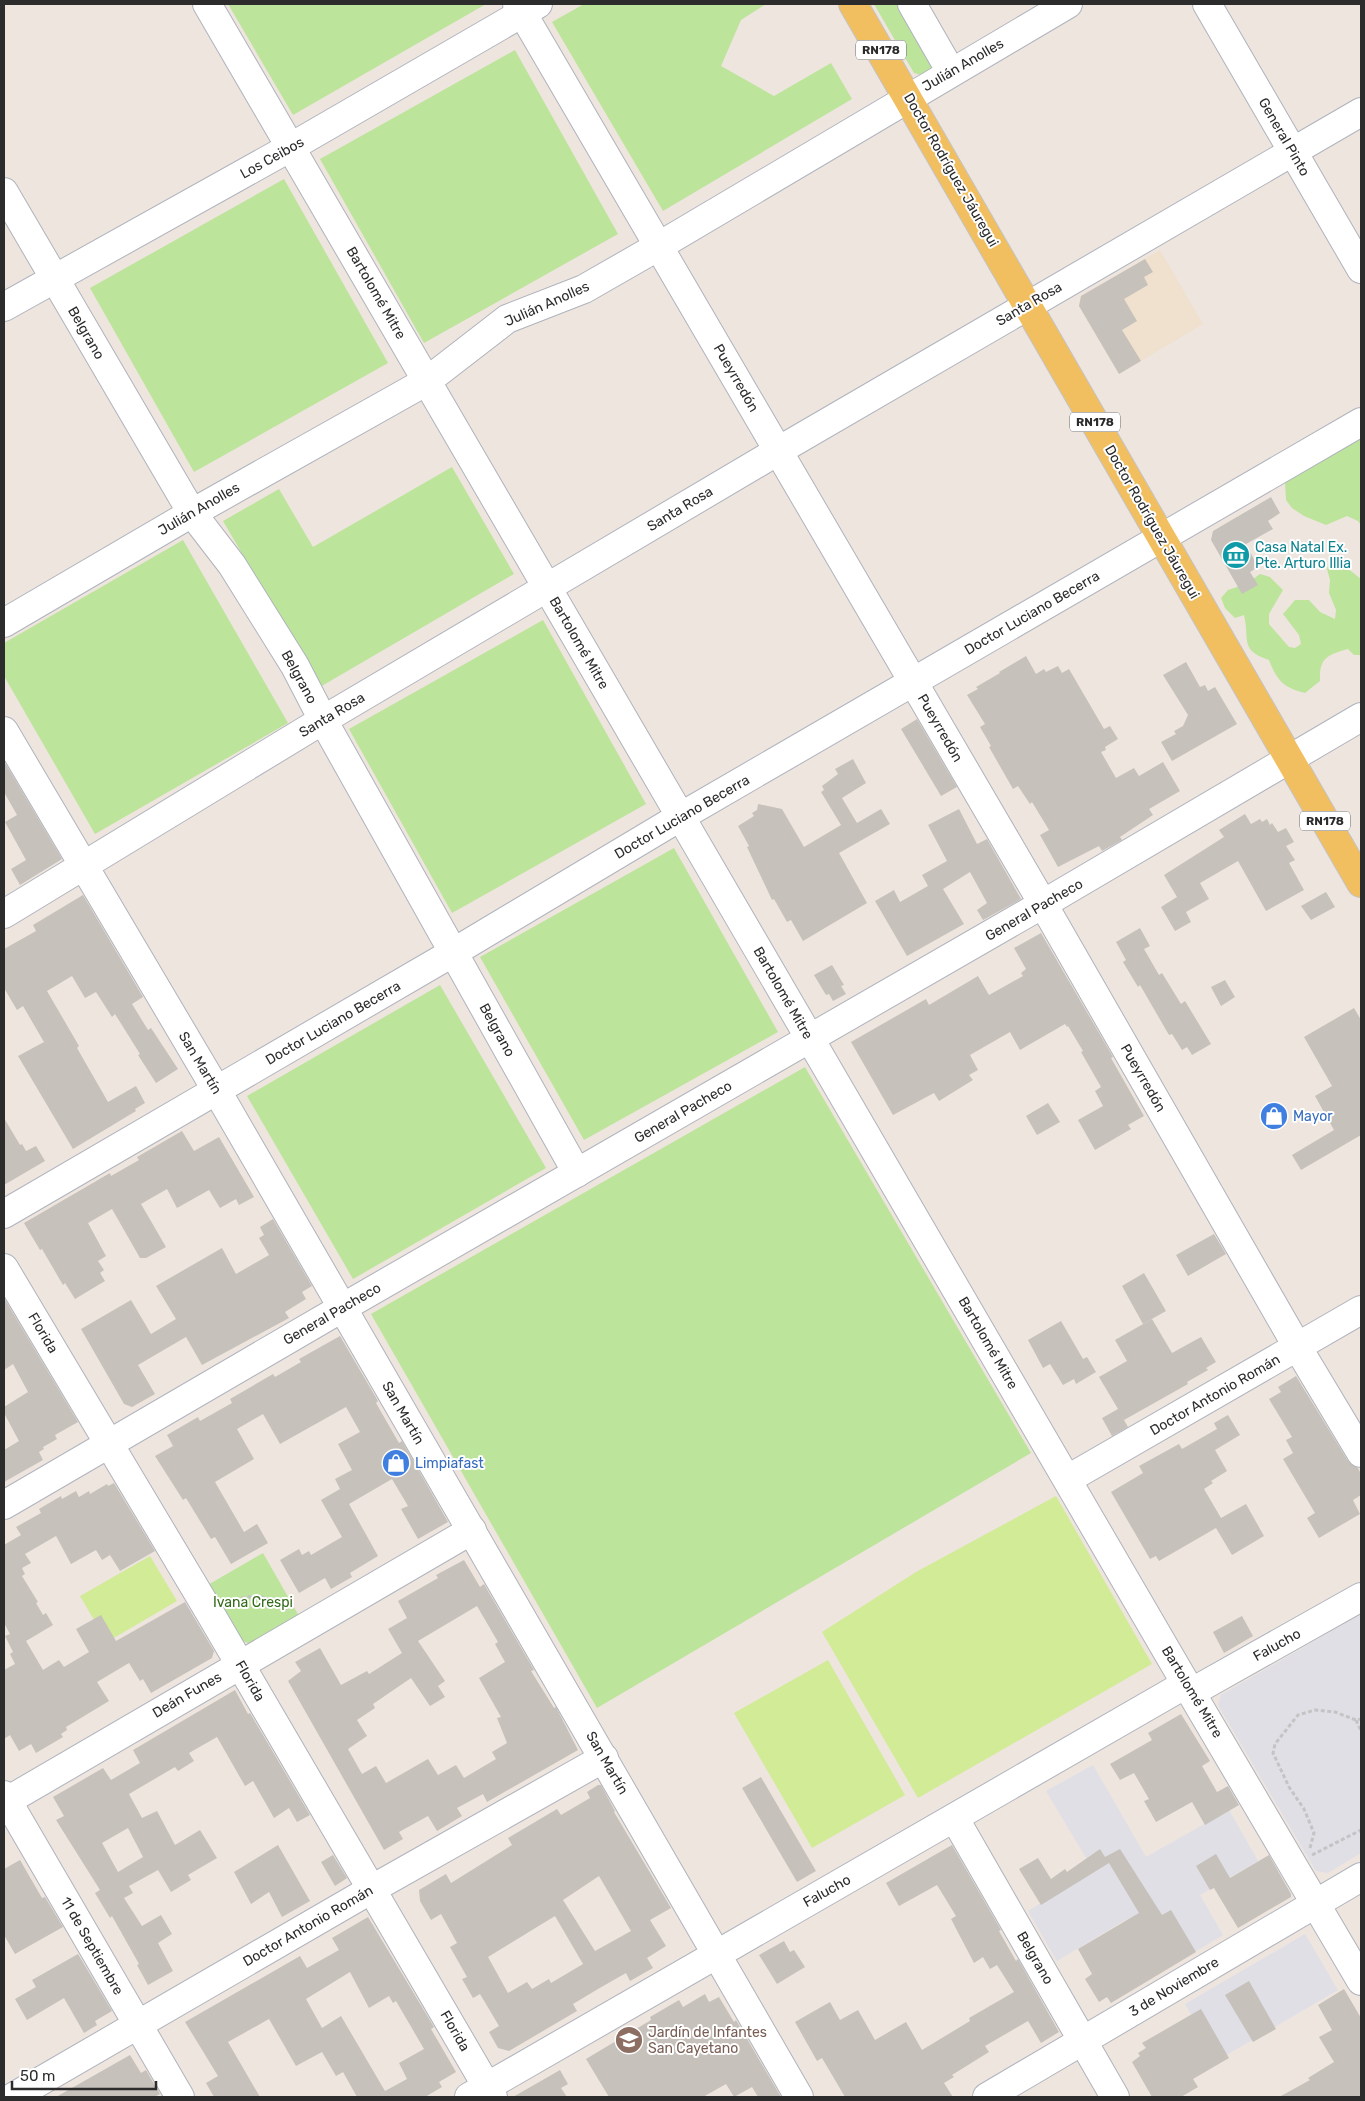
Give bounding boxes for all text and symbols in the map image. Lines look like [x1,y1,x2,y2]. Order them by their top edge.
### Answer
street label: Julián Anolles [919,35,1007,95]
road number: RN178 [856,40,906,60]
street label: Doctor Rodríguez Jáuregui [900,90,1002,250]
street label: General Pinto [1255,95,1313,179]
street label: Los Ceibos [237,133,307,183]
street label: Bartolomé Mitre [343,244,409,342]
street label: Julián Anolles [502,278,592,330]
street label: Santa Rosa [993,278,1065,330]
street label: Belgrano [64,303,108,363]
street label: Pueyrredón [710,341,762,415]
road number: RN178 [1070,412,1120,432]
street label: Doctor Rodríguez Jáuregui [1101,442,1203,602]
street label: Julián Anolles [155,479,243,539]
street label: Santa Rosa [644,483,716,535]
place label: Casa Natal Ex. Pte. Arturo Illia [1255,539,1351,572]
museum icon: Casa Natal Ex. Pte. Arturo Illia [1221,540,1251,570]
street label: Doctor Luciano Becerra [961,567,1103,659]
street label: Bartolomé Mitre [546,594,612,692]
street label: Belgrano [277,647,321,707]
street label: Santa Rosa [296,689,368,741]
street label: Pueyrredón [914,691,966,765]
street label: Doctor Luciano Becerra [611,771,753,863]
road number: RN178 [1300,811,1350,830]
street label: General Pacheco [982,875,1086,945]
street label: Bartolomé Mitre [750,944,816,1042]
street label: Doctor Luciano Becerra [262,977,404,1069]
street label: Belgrano [475,1000,519,1060]
street label: San Martín [175,1029,225,1097]
street label: Pueyrredón [1117,1041,1169,1115]
street label: General Pacheco [631,1077,735,1147]
shop icon: Mayor [1259,1101,1289,1131]
place label: Mayor [1293,1108,1333,1125]
street label: General Pacheco [280,1279,384,1349]
street label: Bartolomé Mitre [955,1294,1021,1392]
street label: Florida [24,1310,62,1356]
street label: Doctor Antonio Román [1147,1351,1283,1439]
street label: San Martín [378,1378,428,1448]
shop icon: Limpiafast [381,1448,411,1478]
place label: Limpiafast [415,1455,484,1472]
park label: Ivana Crespi [213,1594,293,1611]
street label: Falucho [1250,1625,1304,1665]
street label: Bartolomé Mitre [1158,1643,1226,1741]
street label: Florida [232,1658,268,1704]
street label: Deán Funes [149,1668,225,1722]
street label: San Martín [582,1728,632,1798]
street label: Falucho [800,1871,854,1911]
street label: Doctor Antonio Román [240,1882,376,1970]
street label: 11 de Septiembre [57,1894,127,1998]
street label: Belgrano [1013,1928,1057,1988]
street label: 3 de Noviembre [1126,1953,1222,2020]
street label: Florida [437,2008,473,2054]
place label: Jardín de Infantes San Cayetano [648,2024,767,2057]
school or university icon: Jardín de Infantes San Cayetano [614,2025,644,2055]
scale bar [12,2058,156,2090]
text: 50 m [20,2067,55,2085]

